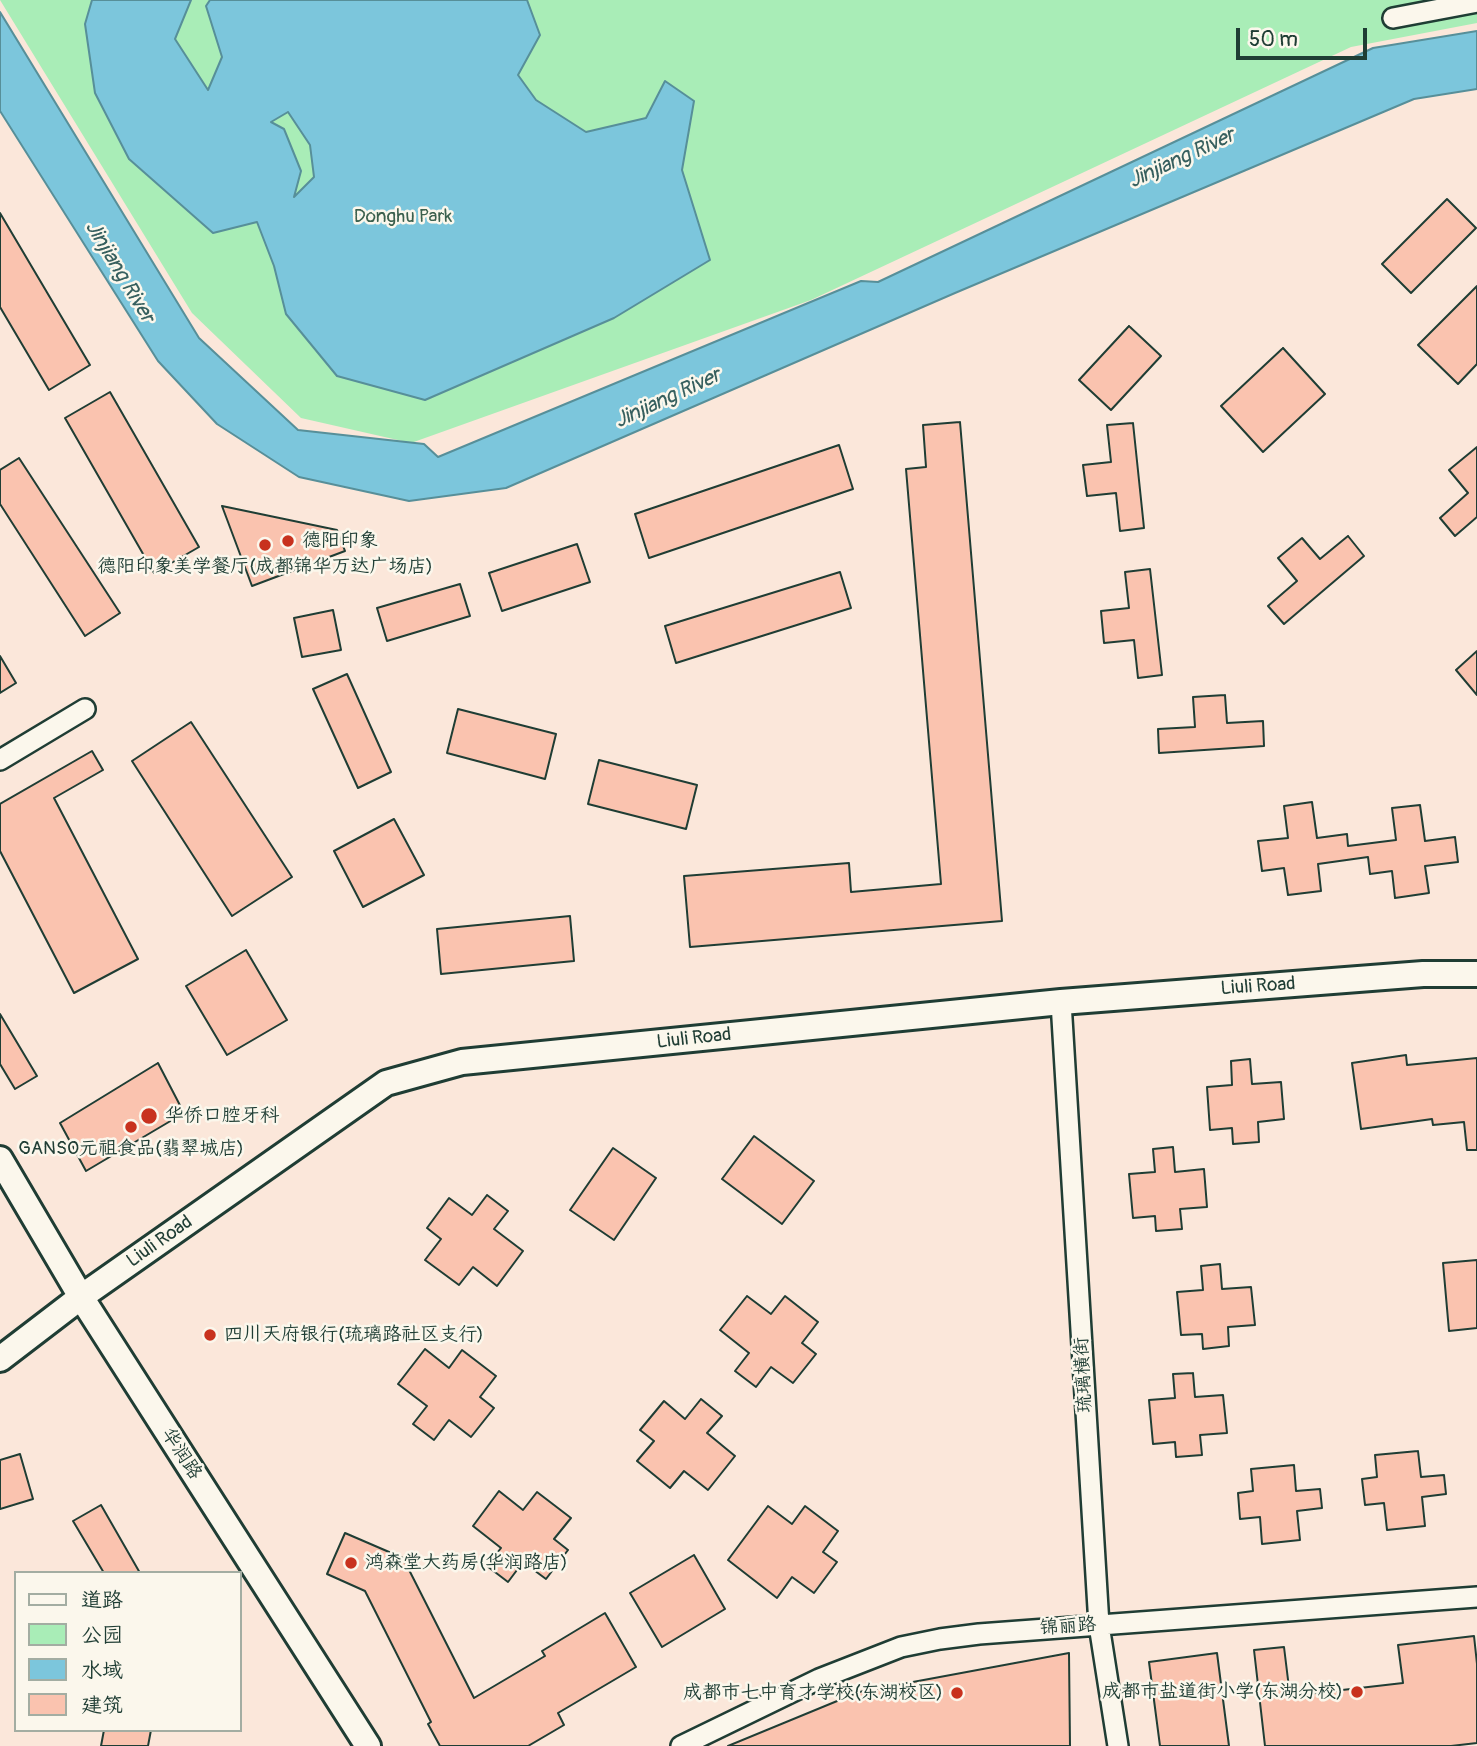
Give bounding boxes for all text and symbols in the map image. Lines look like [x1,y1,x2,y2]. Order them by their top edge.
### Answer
scale bar [1239,14,1370,58]
text: 50 m [1249,26,1298,53]
water label: Jinjiang River [1125,123,1239,195]
park label: Donghu Park [354,206,452,228]
water label: Jinjiang River [79,217,159,327]
water label: Jinjiang River [611,363,725,435]
place label: 德阳印象 [302,530,378,552]
marker: 德阳印象 [280,533,296,549]
marker: 德阳印象美学餐厅(成都锦华万达广场店) [257,537,273,553]
place label: 德阳印象美学餐厅(成都锦华万达广场店) [97,556,433,578]
street label: Liuli Road [1220,973,1296,1001]
street label: Liuli Road [655,1024,733,1054]
place label: 华侨口腔牙科 [165,1105,279,1127]
marker: 华侨口腔牙科 [139,1106,159,1126]
marker: GANSO元祖食品(翡翠城店) [123,1119,139,1135]
place label: GANSO元祖食品(翡翠城店) [18,1138,244,1160]
street label: Liuli Road [123,1211,197,1273]
place label: 四川天府银行(琉璃路社区支行) [224,1324,484,1346]
marker: 四川天府银行(琉璃路社区支行) [202,1327,218,1343]
street label: 琉璃横街 [1071,1336,1097,1414]
street label: 华润路 [156,1424,206,1484]
place label: 鸿森堂大药房(华润路店) [365,1552,568,1574]
marker: 鸿森堂大药房(华润路店) [343,1555,359,1571]
legend [14,1571,242,1732]
text: 道路 [81,1587,123,1614]
street label: 锦丽路 [1039,1614,1097,1640]
text: 公园 [81,1622,123,1649]
text: 水域 [81,1657,123,1684]
place label: 成都市盐道街小学(东湖分校) [1102,1681,1343,1703]
place label: 成都市七中育才学校(东湖校区) [683,1682,943,1704]
marker: 成都市盐道街小学(东湖分校) [1349,1684,1365,1700]
marker: 成都市七中育才学校(东湖校区) [949,1685,965,1701]
text: 建筑 [81,1692,123,1719]

